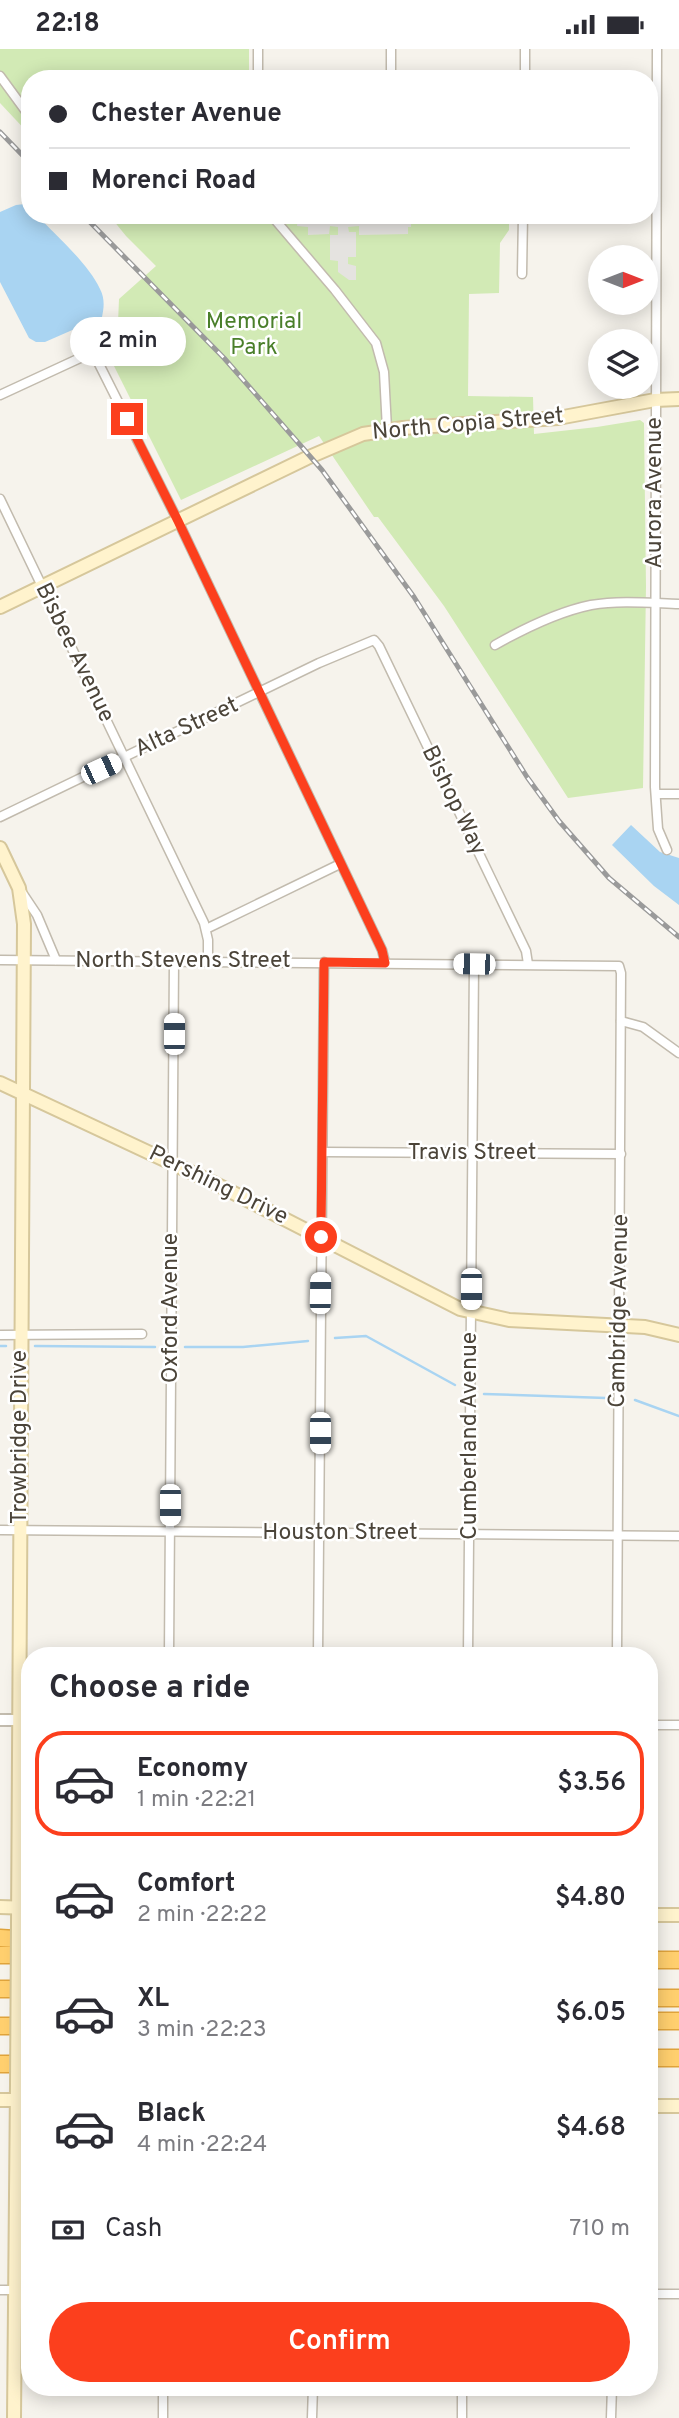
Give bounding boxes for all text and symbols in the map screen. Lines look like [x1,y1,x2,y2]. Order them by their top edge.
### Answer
text: 22:18 [35,8,100,41]
text: Chester Avenue [91,98,282,131]
text: Morenci Road [91,165,256,198]
north arrow [588,245,658,315]
map controls [588,245,658,399]
park label: Memorial Park [206,308,302,363]
callout: 2 min [69,317,185,367]
text: 2 min [98,327,158,356]
button: layers [588,329,658,399]
street label: North Copia Street [371,402,565,448]
route end [111,403,143,435]
street label: Aurora Avenue [641,417,670,569]
street label: Bisbee Avenue [28,579,120,727]
street label: Alta Street [131,691,243,765]
street label: Bishop Way [414,741,492,861]
car [78,751,125,787]
street label: North Stevens Street [75,947,291,976]
car [453,953,496,975]
car [164,1013,185,1055]
street label: Travis Street [407,1139,537,1168]
street label: Pershing Drive [144,1140,292,1232]
street label: Cambridge Avenue [604,1214,636,1408]
route start [305,1221,337,1253]
street label: Oxford Avenue [157,1233,186,1383]
car [461,1268,482,1310]
car [310,1272,331,1314]
street label: Cumberland Avenue [456,1332,485,1540]
street label: Trowbridge Drive [6,1350,35,1524]
car [310,1412,331,1454]
car [160,1484,181,1526]
street label: Houston Street [262,1519,418,1548]
text: Choose a ride [49,1669,250,1709]
icon: car [53,1752,116,1815]
text: Economy [137,1753,248,1786]
text: $3.56 [557,1767,626,1800]
text: 1 min · 22:21 [137,1786,256,1815]
icon: car [53,1867,116,1930]
text: Comfort [137,1868,235,1901]
text: $4.80 [555,1882,626,1915]
text: 2 min · 22:22 [137,1901,267,1930]
icon: car [53,1982,116,2045]
text: XL [137,1983,169,2016]
text: $6.05 [556,1997,626,2030]
text: 3 min · 22:23 [137,2016,267,2045]
icon: car [53,2097,116,2160]
text: Black [137,2098,206,2131]
text: $4.68 [556,2112,626,2145]
text: 4 min · 22:24 [137,2131,267,2160]
icon: cash [49,2211,87,2249]
text: Cash [105,2213,162,2246]
text: 710 m [569,2215,630,2244]
button: Confirm [49,2302,630,2382]

